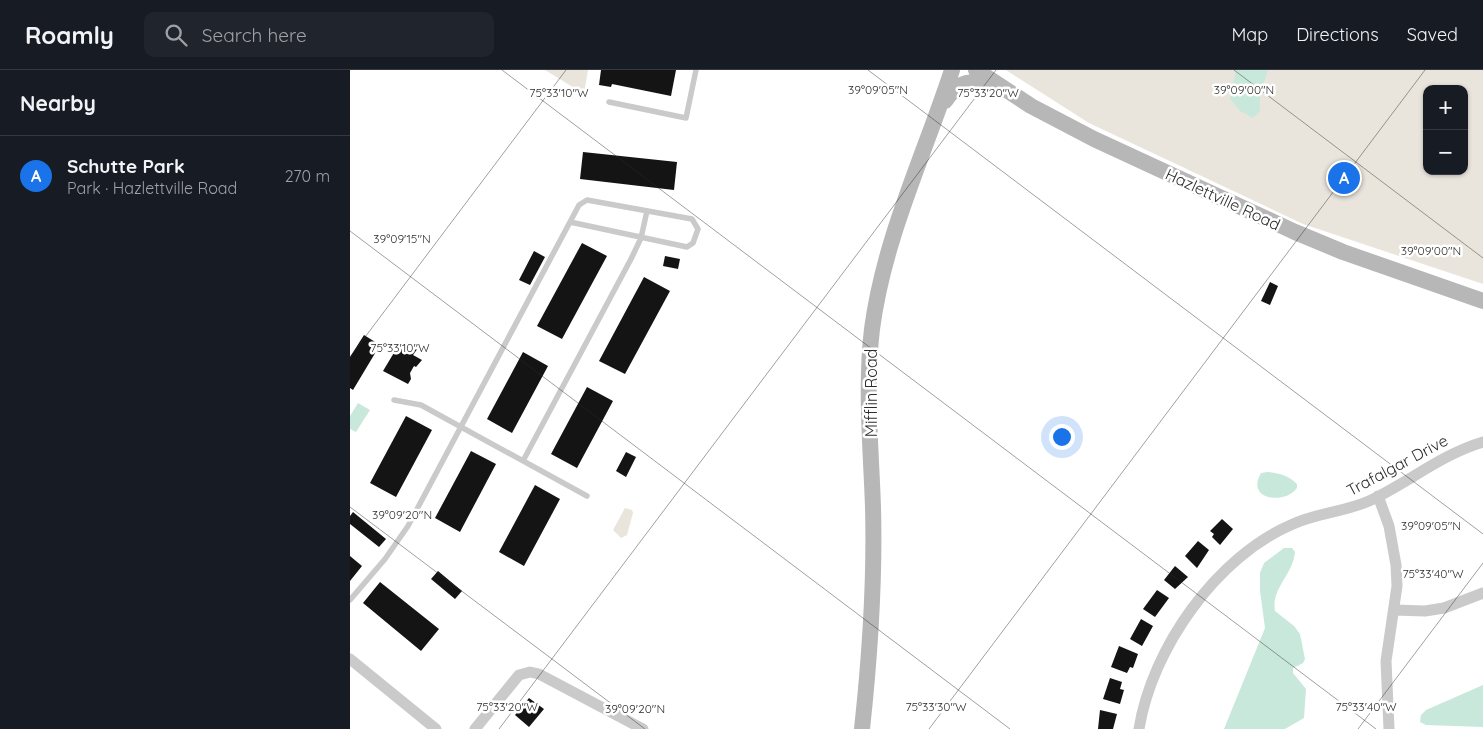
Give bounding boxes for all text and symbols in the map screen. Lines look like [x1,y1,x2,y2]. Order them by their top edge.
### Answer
search box [144,12,494,57]
text: Roamly [25,20,114,50]
icon: search [162,21,190,49]
text: Search here [202,23,307,47]
text: Map [1231,23,1268,46]
text: Directions [1296,23,1379,46]
text: Saved [1407,23,1458,46]
text: 39°09'05"N [848,82,908,97]
text: 39°09'00"N [1214,82,1274,97]
text: 75°33'10"W [529,85,589,100]
text: 75°33'20"W [957,85,1019,100]
map controls [1423,85,1468,175]
button: + [1423,85,1468,130]
text: Nearby [20,90,96,116]
button: − [1423,130,1468,175]
text: Schutte Park [67,154,185,178]
pin: A [1328,159,1360,197]
street label: Hazlettville Road [1162,164,1284,234]
text: A [31,166,41,186]
text: 270 m [285,166,330,186]
text: Park · Hazlettville Road [67,178,237,198]
text: 39°09'15"N [373,231,431,246]
text: 39°09'00"N [1401,243,1461,258]
text: 75°33'10"W [370,340,430,355]
street label: Mifflin Road [861,349,881,437]
your location [1049,424,1075,450]
street label: Trafalgar Drive [1343,430,1451,500]
text: 39°09'20"N [372,507,432,522]
text: 39°09'05"N [1401,518,1461,533]
text: 75°33'40"W [1402,566,1464,581]
text: 75°33'20"W [476,699,538,714]
text: 75°33'30"W [905,699,967,714]
text: 75°33'40"W [1335,699,1397,714]
text: 39°09'20"N [605,701,665,716]

